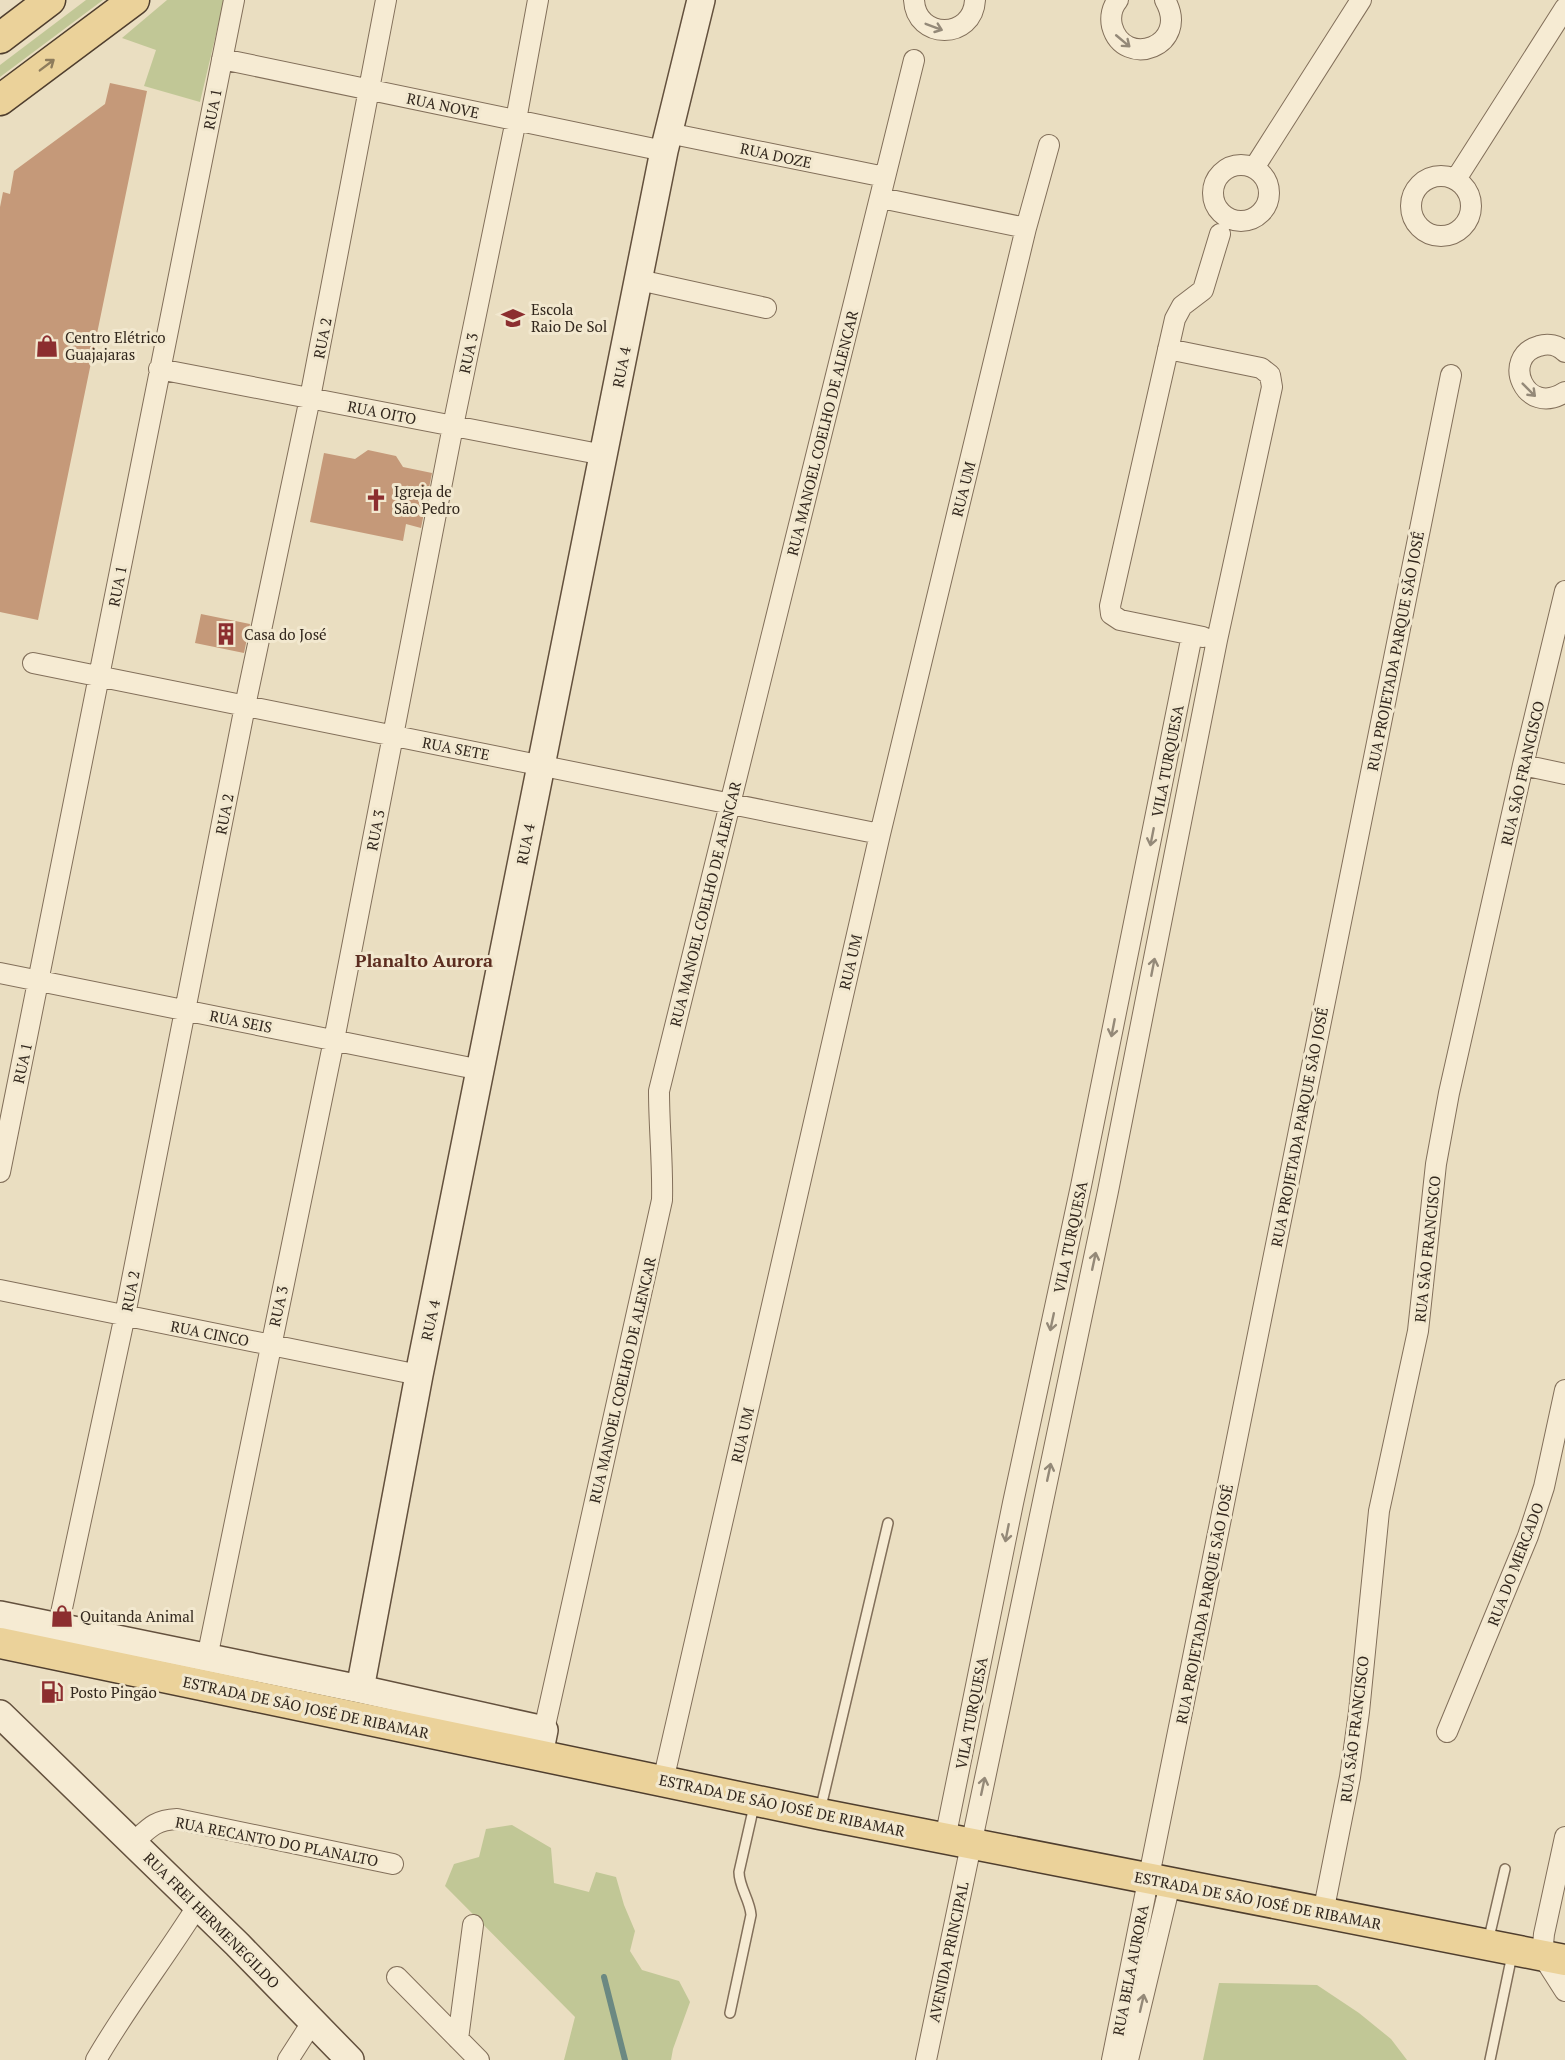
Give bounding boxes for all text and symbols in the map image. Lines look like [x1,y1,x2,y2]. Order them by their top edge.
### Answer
one-way arrow [925,22,943,33]
one-way arrow [1115,34,1131,47]
one-way arrow [38,59,54,71]
street label: RUA 1 [198,87,226,131]
street label: RUA NOVE [405,88,481,122]
street label: RUA DOZE [738,138,814,172]
place label: Escola Raio De Sol [531,299,607,336]
school or university icon: Escola Raio De Sol [500,305,526,331]
street label: RUA MANOEL COELHO DE ALENCAR [782,308,862,558]
street label: RUA 2 [308,316,336,360]
place label: Centro Elétrico Guajajaras [65,327,166,364]
street label: RUA 3 [454,331,482,375]
shop icon: Centro Elétrico Guajajaras [34,333,60,359]
street label: RUA 4 [607,345,635,389]
one-way arrow [1522,382,1536,397]
street label: RUA OITO [346,396,418,428]
street label: RUA UM [946,459,980,519]
place label: Igreja de São Pedro [394,481,460,518]
church icon: Igreja de São Pedro [363,487,389,513]
street label: RUA PROJETADA PARQUE SÃO JOSÉ [1362,529,1428,773]
street label: RUA 1 [103,564,131,608]
building icon: Casa do José [213,621,239,647]
place label: Casa do José [244,624,327,644]
street label: RUA SÃO FRANCISCO [1496,699,1548,847]
street label: VILA TURQUESA [1146,702,1188,819]
street label: RUA SETE [421,732,491,764]
street label: RUA MANOEL COELHO DE ALENCAR [665,779,745,1029]
street label: RUA 2 [210,792,238,836]
street label: RUA 3 [361,808,389,852]
street label: RUA 4 [511,822,539,866]
one-way arrow [1146,827,1157,846]
street label: RUA UM [834,932,866,992]
district label: Planalto Aurora [355,948,493,972]
one-way arrow [1148,958,1159,977]
street label: RUA SEIS [208,1005,274,1037]
street label: RUA PROJETADA PARQUE SÃO JOSÉ [1266,1005,1332,1249]
one-way arrow [1107,1018,1119,1037]
street label: RUA 1 [8,1041,36,1085]
street label: RUA SÃO FRANCISCO [1409,1174,1445,1324]
street label: VILA TURQUESA [1048,1178,1092,1295]
one-way arrow [1088,1252,1100,1271]
street label: RUA MANOEL COELHO DE ALENCAR [584,1254,660,1505]
street label: RUA 2 [116,1269,144,1313]
street label: RUA 3 [264,1284,292,1328]
street label: RUA 4 [416,1298,444,1342]
one-way arrow [1046,1311,1057,1331]
street label: RUA CINCO [169,1316,251,1350]
street label: RUA UM [726,1405,758,1465]
one-way arrow [1044,1463,1055,1483]
street label: RUA PROJETADA PARQUE SÃO JOSÉ [1171,1482,1237,1726]
street label: RUA DO MERCADO [1482,1499,1548,1629]
one-way arrow [1001,1523,1012,1542]
shop icon: Quitanda Animal [49,1603,75,1629]
place label: Quitanda Animal [80,1606,194,1626]
street label: VILA TURQUESA [950,1654,992,1771]
street label: RUA SÃO FRANCISCO [1335,1654,1373,1804]
street label: ESTRADA DE SÃO JOSÉ DE RIBAMAR [181,1671,431,1743]
fuel station icon: Posto Pingão [39,1679,65,1705]
place label: Posto Pingão [70,1682,157,1702]
street label: ESTRADA DE SÃO JOSÉ DE RIBAMAR [657,1769,907,1841]
one-way arrow [978,1777,989,1797]
street label: RUA RECANTO DO PLANALTO [174,1811,380,1871]
street label: RUA FREI HERMENEGILDO [140,1848,284,1992]
street label: ESTRADA DE SÃO JOSÉ DE RIBAMAR [1133,1866,1384,1934]
street label: AVENIDA PRINCIPAL [923,1880,973,2024]
street label: RUA BELA AURORA [1107,1902,1153,2037]
one-way arrow [1136,1994,1148,2013]

